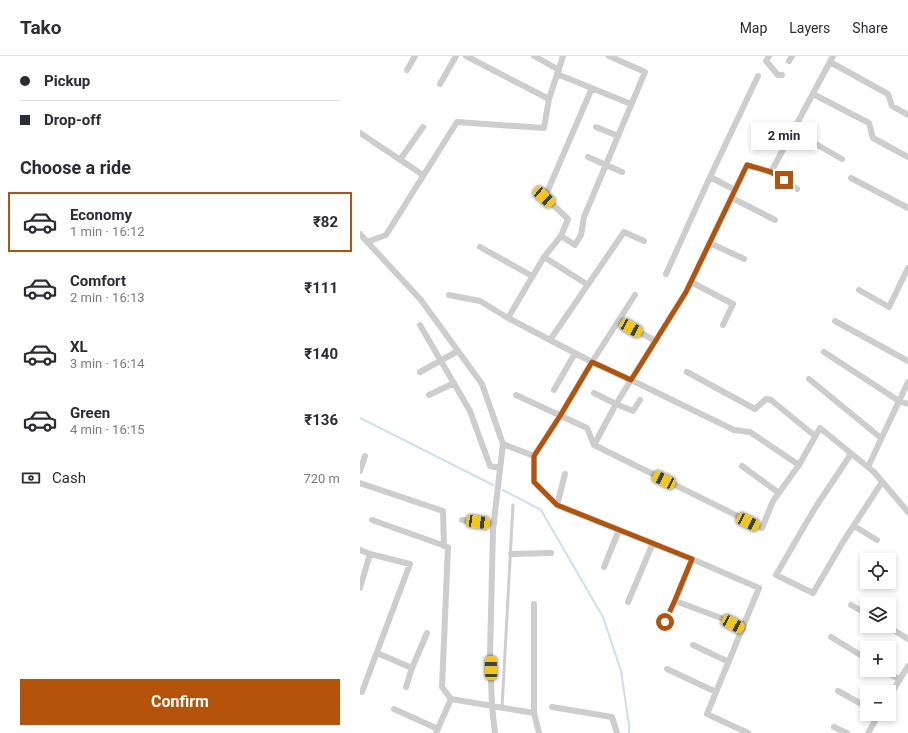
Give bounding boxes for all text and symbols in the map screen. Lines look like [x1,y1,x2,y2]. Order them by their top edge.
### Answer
text: Tako [20,16,61,39]
text: Map [740,20,767,36]
text: Layers [789,20,830,36]
text: Share [852,20,888,36]
text: Pickup [44,72,90,90]
text: Drop-off [44,111,101,129]
callout: 2 min [751,122,817,150]
text: 2 min [768,128,800,143]
text: Choose a ride [20,157,131,178]
route end [775,171,793,189]
car [531,185,557,209]
icon: car [22,204,58,240]
text: Economy [70,206,132,224]
text: ₹82 [313,213,338,231]
text: 1 min · 16:12 [70,224,145,239]
icon: car [22,270,58,306]
text: Comfort [70,272,126,290]
text: ₹111 [304,279,338,297]
text: 2 min · 16:13 [70,290,145,305]
car [618,317,644,339]
icon: car [22,336,58,372]
text: XL [70,338,88,356]
text: ₹140 [304,345,338,363]
text: 3 min · 16:14 [70,356,145,371]
icon: car [22,402,58,438]
text: Green [70,404,110,422]
text: ₹136 [304,411,338,429]
text: 4 min · 16:15 [70,422,145,437]
icon: cash [20,467,42,489]
text: Cash [52,469,86,487]
car [651,469,677,491]
text: 720 m [303,471,340,486]
car [735,511,761,533]
car [465,514,491,530]
map controls [860,553,896,721]
button: locate [860,553,896,589]
button: layers [860,597,896,633]
route start [656,613,674,631]
car [720,613,746,635]
button: + [860,641,896,677]
car [485,656,497,680]
button: Confirm [20,679,340,725]
button: − [860,685,896,721]

